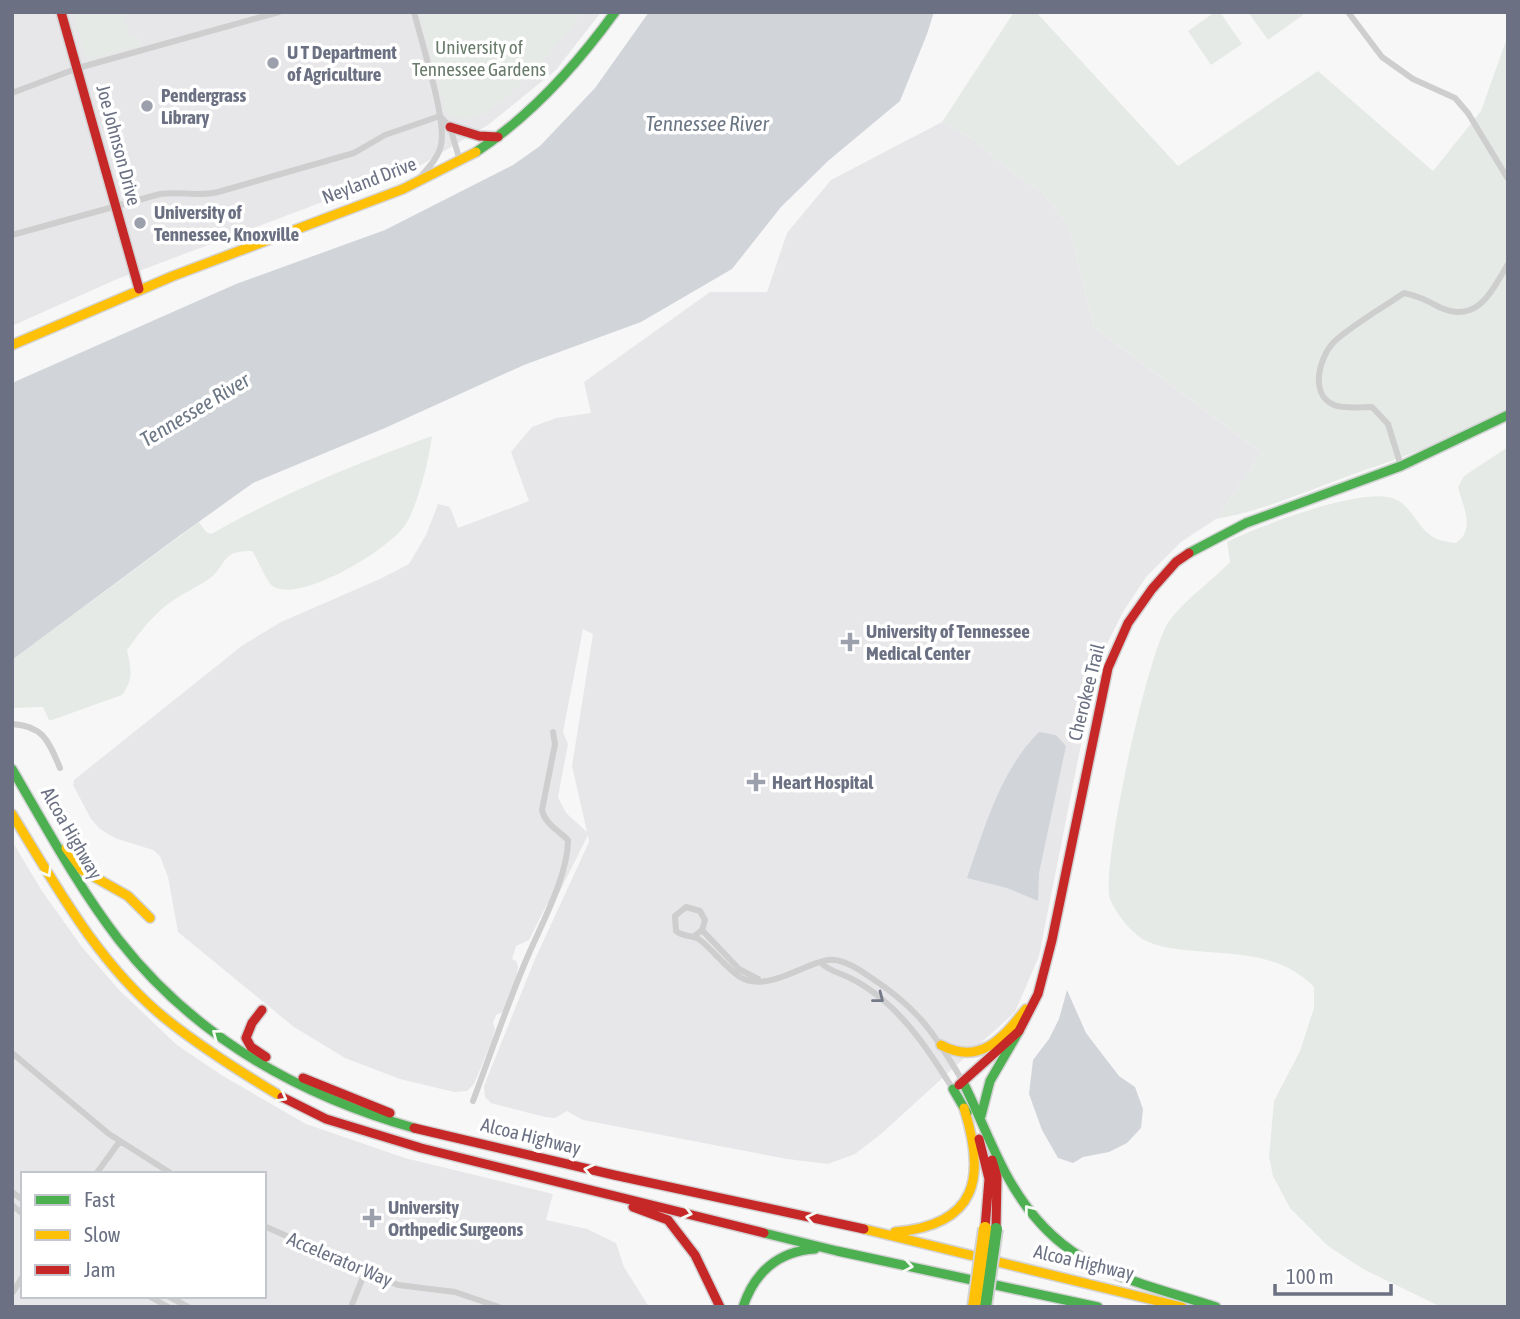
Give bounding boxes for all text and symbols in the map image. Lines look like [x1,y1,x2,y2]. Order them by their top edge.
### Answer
park label: University of Tennessee Gardens [412,36,546,80]
place label: U T Department of Agriculture [287,41,397,85]
marker: U T Department of Agriculture [265,55,281,71]
street label: Joe Johnson Drive [92,82,146,208]
place label: Pendergrass Library [161,84,247,128]
marker: Pendergrass Library [139,98,155,114]
water label: Tennessee River [645,111,769,135]
street label: Neyland Drive [319,152,419,208]
place label: University of Tennessee, Knoxville [154,201,299,245]
marker: University of Tennessee, Knoxville [132,215,148,231]
water label: Tennessee River [135,367,254,451]
place label: University of Tennessee Medical Center [866,620,1030,664]
marker: University of Tennessee Medical Center [840,632,860,652]
street label: Cherokee Trail [1063,641,1109,743]
place label: Heart Hospital [772,771,874,793]
marker: Heart Hospital [746,772,766,792]
street label: Alcoa Highway [37,783,107,883]
one-way arrow [39,865,52,878]
one-way arrow [871,989,883,1002]
one-way arrow [212,1030,225,1042]
one-way arrow [275,1089,288,1102]
street label: Alcoa Highway [479,1113,583,1159]
one-way arrow [583,1163,595,1178]
legend [21,1172,266,1298]
text: Fast [84,1187,115,1211]
place label: University Orthpedic Surgeons [388,1196,523,1240]
one-way arrow [681,1205,693,1220]
one-way arrow [1025,1205,1038,1217]
marker: University Orthpedic Surgeons [362,1208,382,1228]
one-way arrow [805,1211,817,1226]
text: Slow [84,1222,121,1246]
street label: Accelerator Way [284,1227,396,1291]
street label: Alcoa Highway [1032,1240,1136,1284]
scale bar [1275,1252,1390,1296]
text: Jam [84,1257,116,1281]
one-way arrow [902,1258,914,1273]
text: 100 m [1286,1264,1334,1288]

